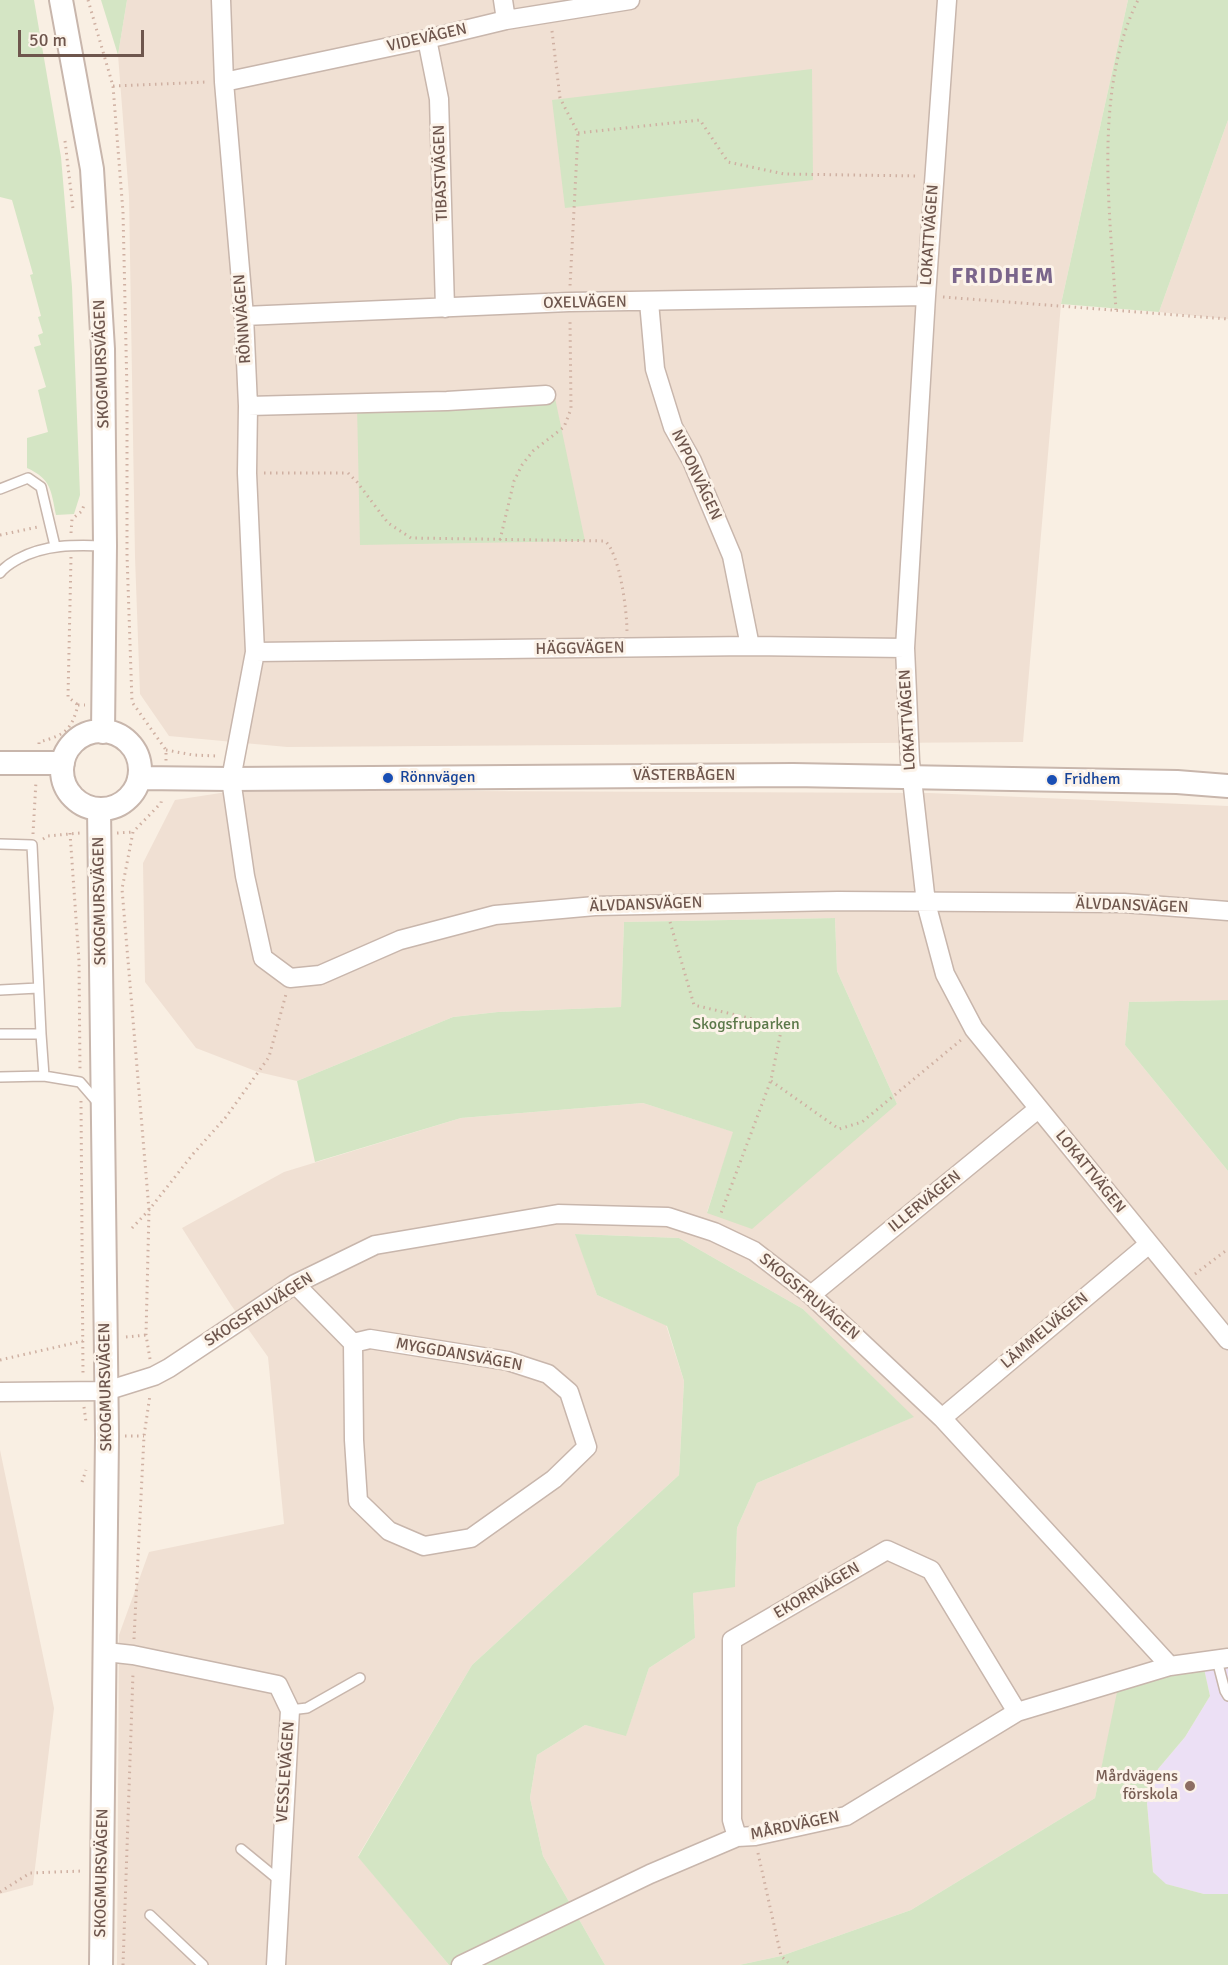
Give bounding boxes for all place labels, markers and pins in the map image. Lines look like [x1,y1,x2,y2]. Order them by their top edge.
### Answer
place label: Rönnvägen [400,768,475,788]
place label: Fridhem [1064,770,1120,790]
marker: Rönnvägen [381,771,395,785]
marker: Fridhem [1045,773,1059,787]
place label: Mårdvägens förskola [1095,1767,1178,1805]
marker: Mårdvägens förskola [1183,1779,1197,1793]

